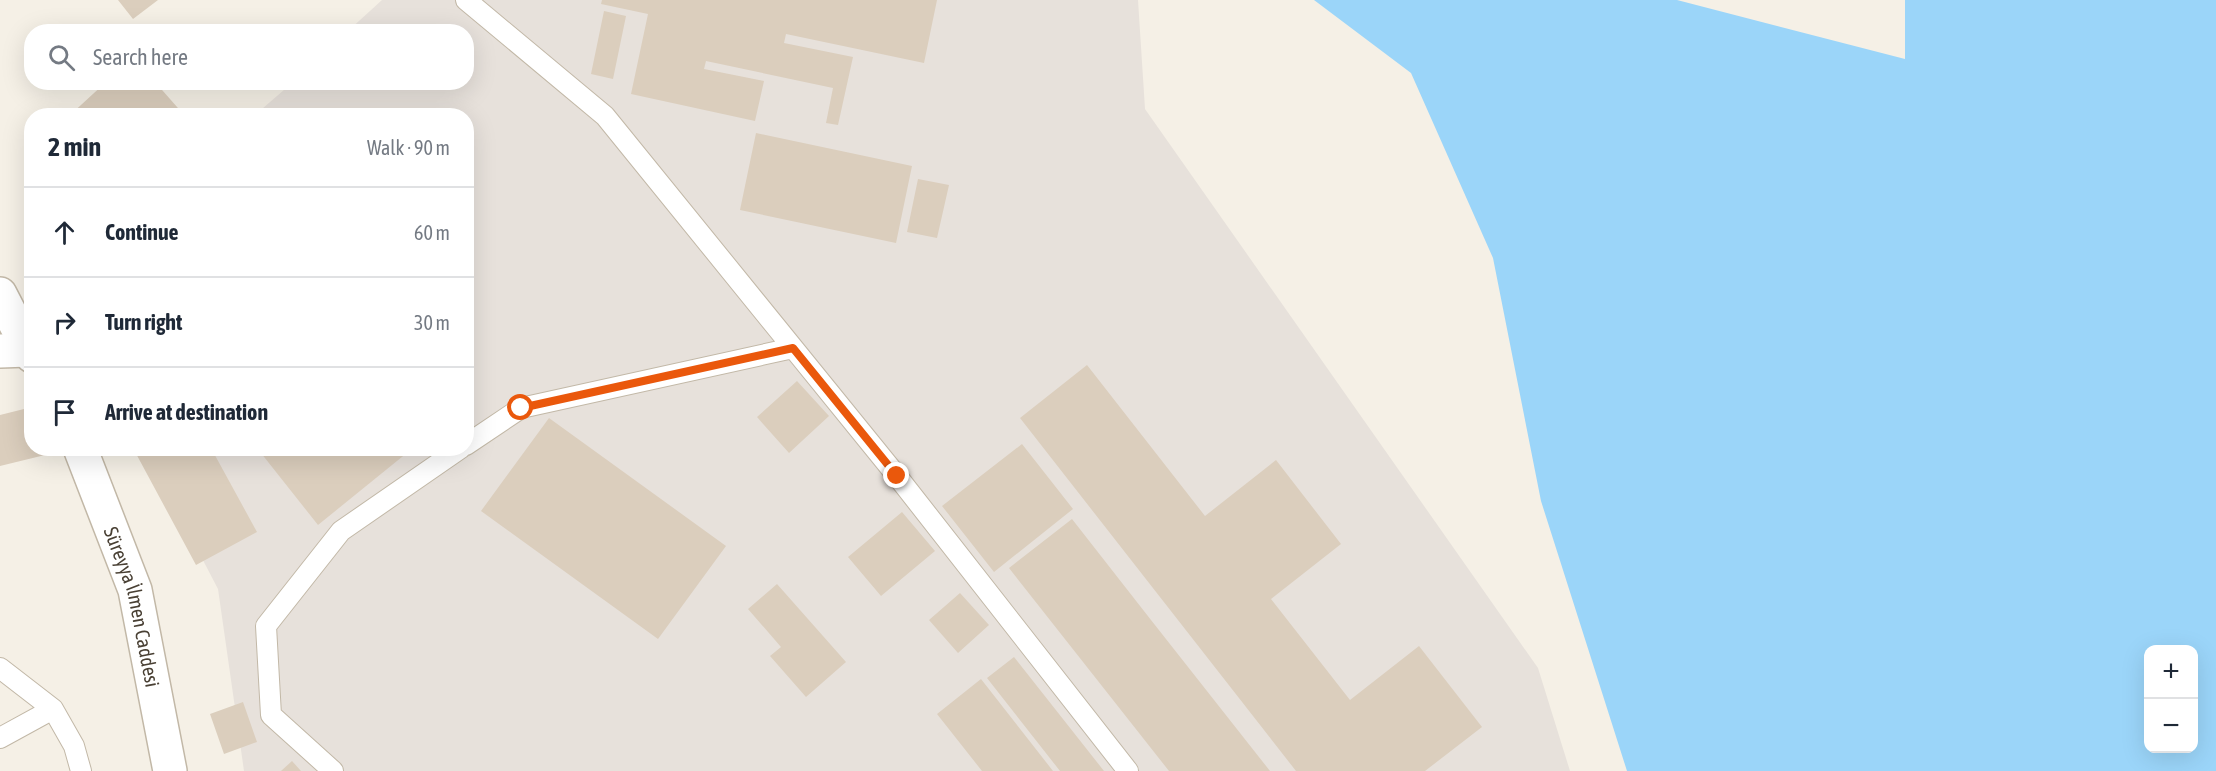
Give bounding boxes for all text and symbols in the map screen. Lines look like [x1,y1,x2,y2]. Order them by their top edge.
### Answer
search box [24,24,474,90]
icon: search [45,41,78,74]
text: Search here [93,44,188,70]
text: 2 min [48,132,101,162]
text: Walk · 90 m [367,136,450,159]
icon: ahead [48,216,81,249]
text: Continue [105,219,179,245]
text: 60 m [414,221,450,244]
icon: right [48,306,81,339]
text: Turn right [105,309,182,335]
text: 30 m [414,311,450,334]
route start [507,394,533,420]
icon: arrive [48,396,81,429]
text: Arrive at destination [105,399,268,425]
route end [883,462,909,488]
street label: Süreyya İlmen Caddesi [100,523,165,689]
map controls [2144,645,2198,753]
button: + [2144,645,2198,699]
button: − [2144,699,2198,753]

